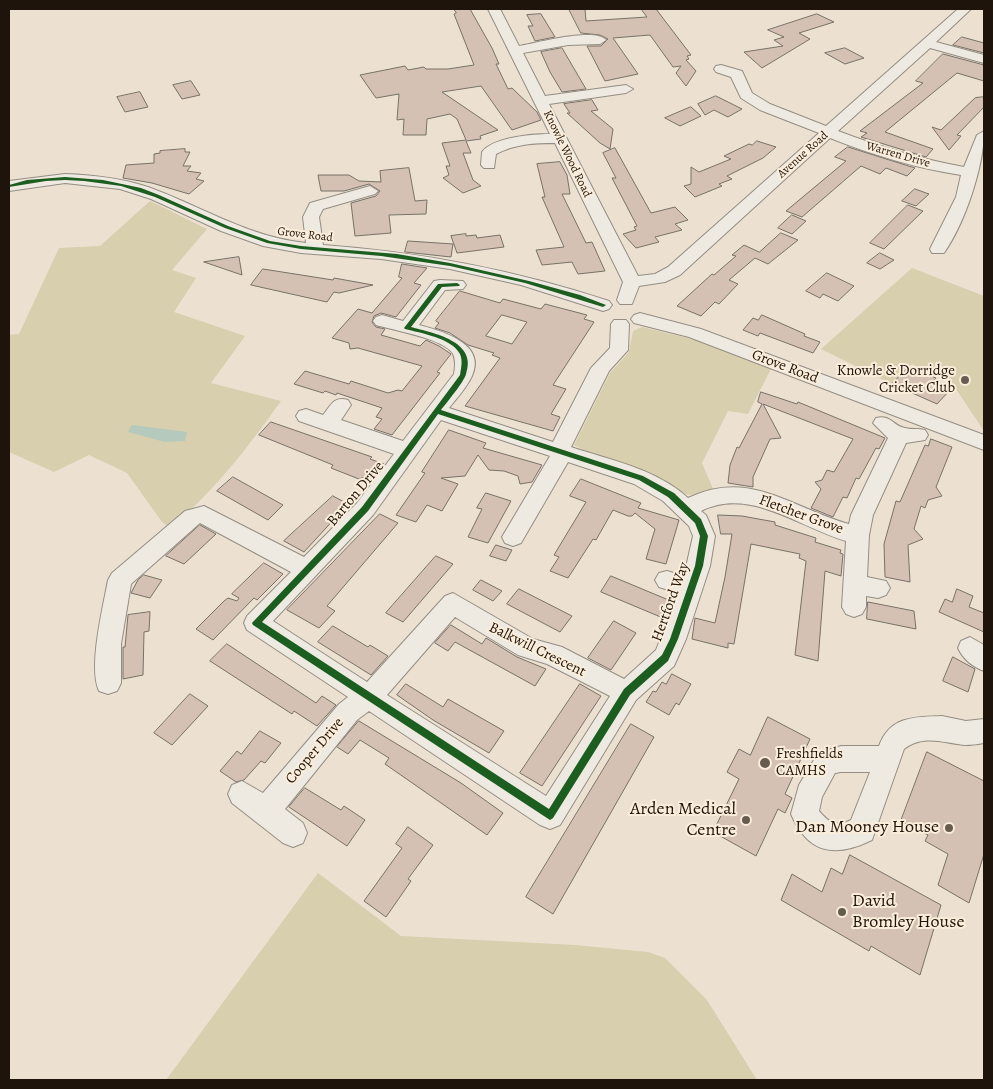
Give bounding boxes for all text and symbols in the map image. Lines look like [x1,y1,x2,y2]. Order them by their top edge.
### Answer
street label: Knowle Wood Road [540,108,594,200]
street label: Avenue Road [775,129,831,181]
street label: Warren Drive [864,139,932,171]
street label: Grove Road [276,224,334,246]
street label: Grove Road [749,346,821,388]
place label: Knowle & Dorridge Cricket Club [837,362,955,397]
marker: Knowle & Dorridge Cricket Club [959,374,971,386]
street label: Barton Drive [324,458,388,530]
street label: Fletcher Grove [756,491,846,539]
street label: Hertford Way [648,560,694,644]
street label: Balkwill Crescent [486,619,588,681]
street label: Cooper Drive [282,714,348,788]
place label: Freshfields CAMHS [776,745,843,780]
marker: Freshfields CAMHS [758,756,772,770]
place label: Arden Medical Centre [630,799,736,842]
marker: Arden Medical Centre [740,814,752,826]
place label: Dan Mooney House [795,817,939,839]
marker: Dan Mooney House [943,822,955,834]
place label: David Bromley House [852,891,964,934]
marker: David Bromley House [836,906,848,918]

